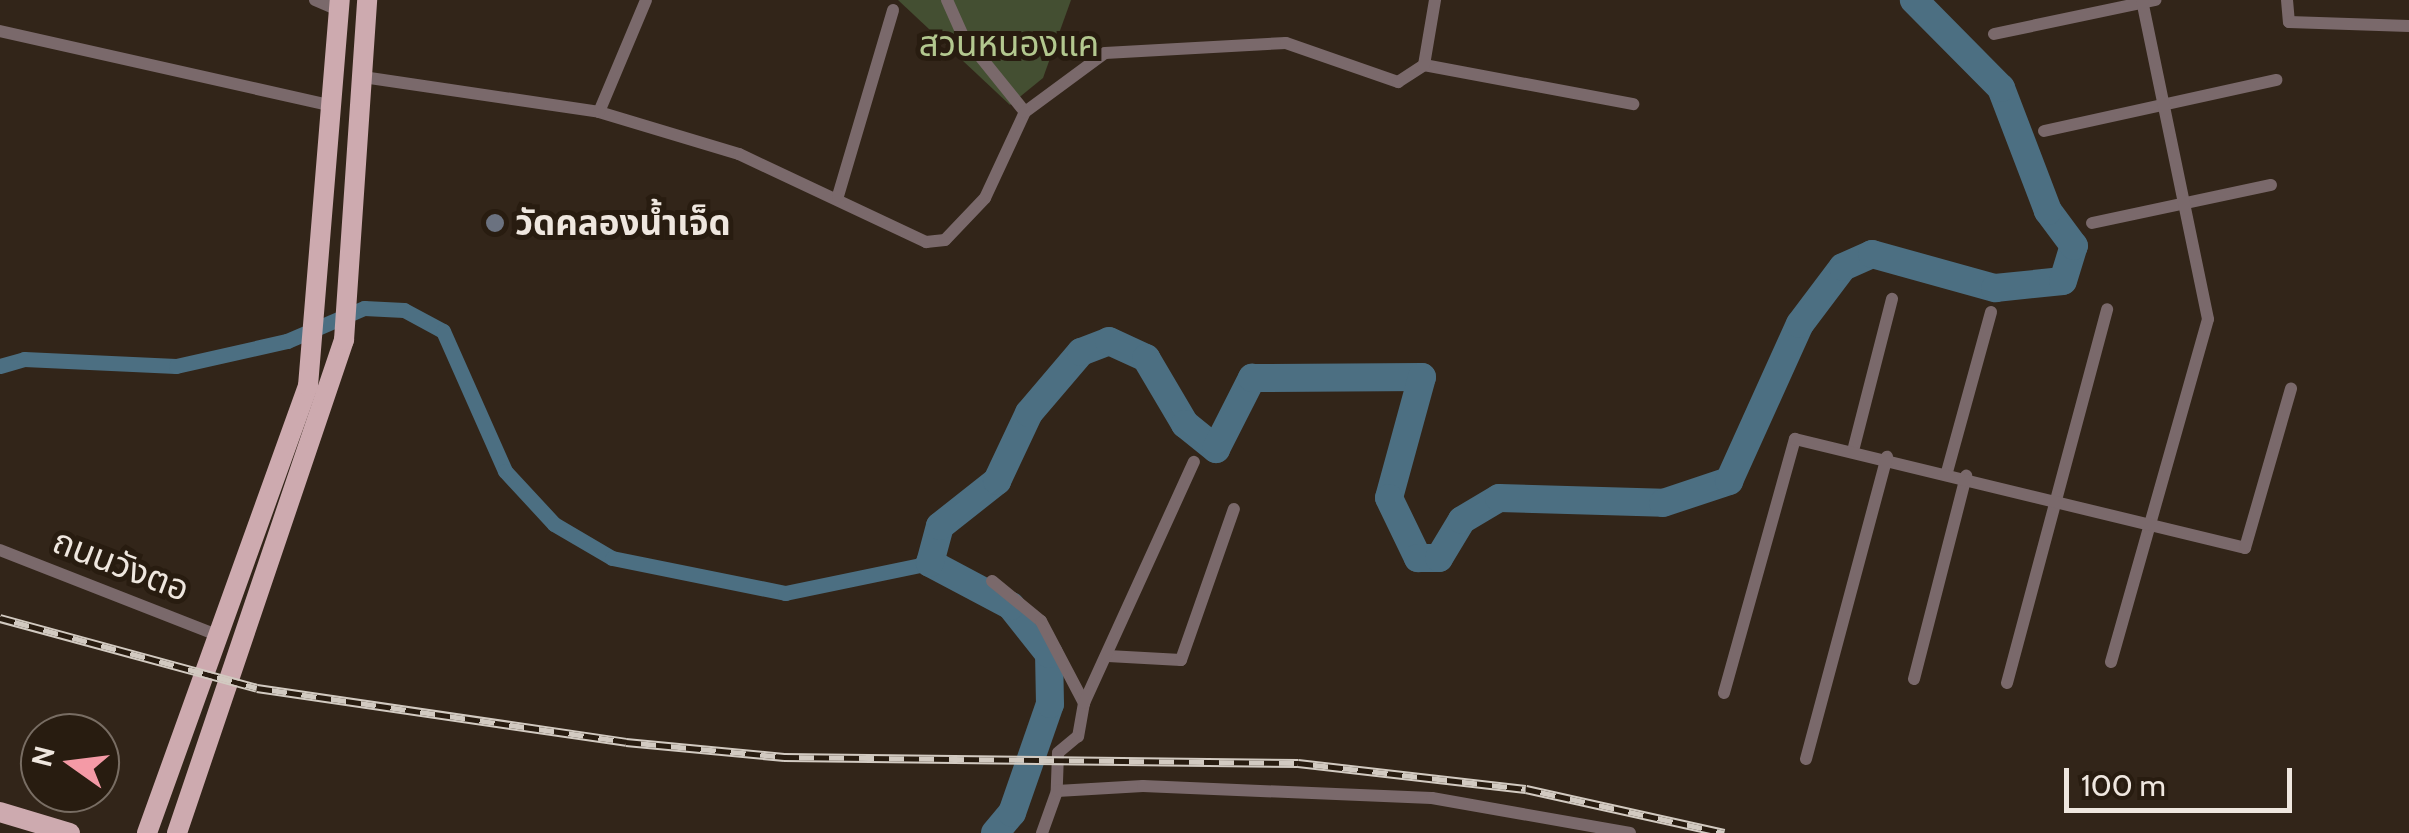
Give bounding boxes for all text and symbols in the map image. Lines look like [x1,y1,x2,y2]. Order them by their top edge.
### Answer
park label: สวนหนองแค [919,23,1099,65]
place label: วัดคลองน้ำเจ็ด [515,202,731,244]
marker: วัดคลองน้ำเจ็ด [484,212,506,234]
street label: ถนนวังตอ [47,520,195,610]
north arrow [20,713,120,813]
text: N [24,743,62,770]
scale bar [2069,748,2296,810]
text: 100 m [2081,767,2166,804]

